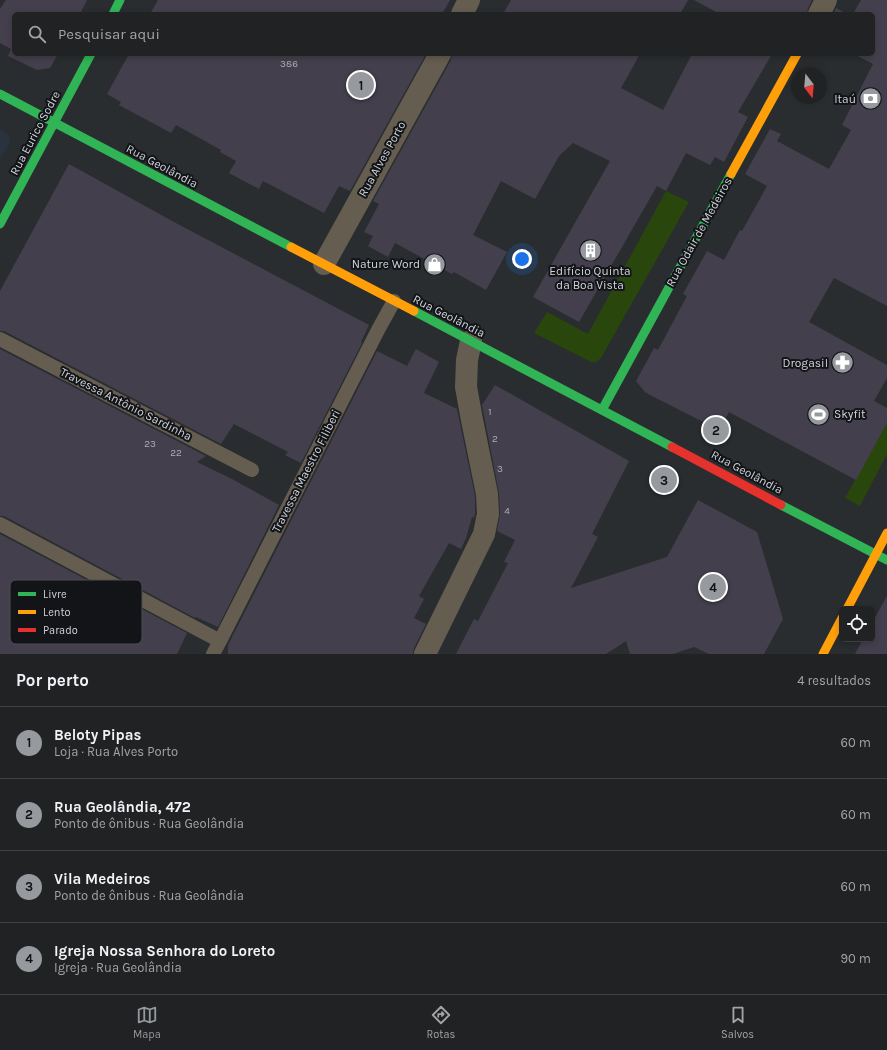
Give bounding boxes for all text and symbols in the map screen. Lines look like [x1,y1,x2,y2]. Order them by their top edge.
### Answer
search box [12,12,875,56]
icon: search [26,23,48,45]
text: Pesquisar aqui [58,25,160,43]
house number: 386 [280,58,298,70]
north arrow [791,68,827,104]
pin: 1 [348,70,374,100]
bank icon: Itaú [858,86,884,112]
street label: Rua Eurico Sodre [7,89,63,177]
place label: Itaú [834,92,856,106]
street label: Rua Alves Porto [355,119,409,199]
street label: Rua Geolândia [124,141,200,191]
street label: Rua Odair de Medeiros [663,175,735,289]
building icon: Edifício Quinta da Boa Vista [577,237,603,263]
your location [512,249,532,269]
shop icon: Nature Word [422,251,448,277]
place label: Nature Word [352,257,420,271]
place label: Edifício Quinta da Boa Vista [549,264,631,292]
street label: Rua Geolândia [411,292,487,340]
pharmacy icon: Drogasil [830,350,856,376]
place label: Drogasil [783,356,828,370]
street label: Travessa Antônio Sardinha [58,365,194,443]
sports icon: Skyfit [805,401,831,427]
house number: 1 [488,406,492,418]
street label: Travessa Maestro Filiberi [269,407,343,535]
place label: Skyfit [834,407,866,421]
pin: 2 [703,415,729,445]
house number: 2 [492,433,498,445]
house number: 23 [144,438,156,450]
house number: 22 [170,447,182,459]
street label: Rua Geolândia [709,447,785,497]
house number: 3 [497,463,503,475]
pin: 3 [651,465,677,495]
house number: 4 [504,505,510,517]
pin: 4 [700,572,726,602]
legend [10,580,142,644]
text: Livre [43,588,67,601]
text: Lento [43,606,71,619]
map controls [839,606,875,642]
button: locate [839,606,875,642]
text: Parado [43,624,78,637]
text: Por perto [16,670,89,690]
text: 4 resultados [797,673,871,688]
text: Beloty Pipas [54,726,141,744]
text: 1 [27,735,31,750]
text: 60 m [841,735,871,750]
text: Loja · Rua Alves Porto [54,744,178,759]
text: Rua Geolândia, 472 [54,798,191,816]
text: 2 [25,807,33,822]
text: 60 m [841,807,871,822]
text: Ponto de ônibus · Rua Geolândia [54,816,244,831]
text: Vila Medeiros [54,870,151,888]
text: 3 [25,879,33,894]
text: 60 m [841,879,871,894]
text: Ponto de ônibus · Rua Geolândia [54,888,244,903]
text: Igreja Nossa Senhora do Loreto [54,942,275,960]
text: 4 [25,951,33,966]
text: 90 m [840,951,871,966]
text: Igreja · Rua Geolândia [54,960,182,975]
tab: Mapa [133,1004,161,1041]
tab: Rotas [427,1004,455,1041]
tab: Salvos [721,1004,754,1041]

